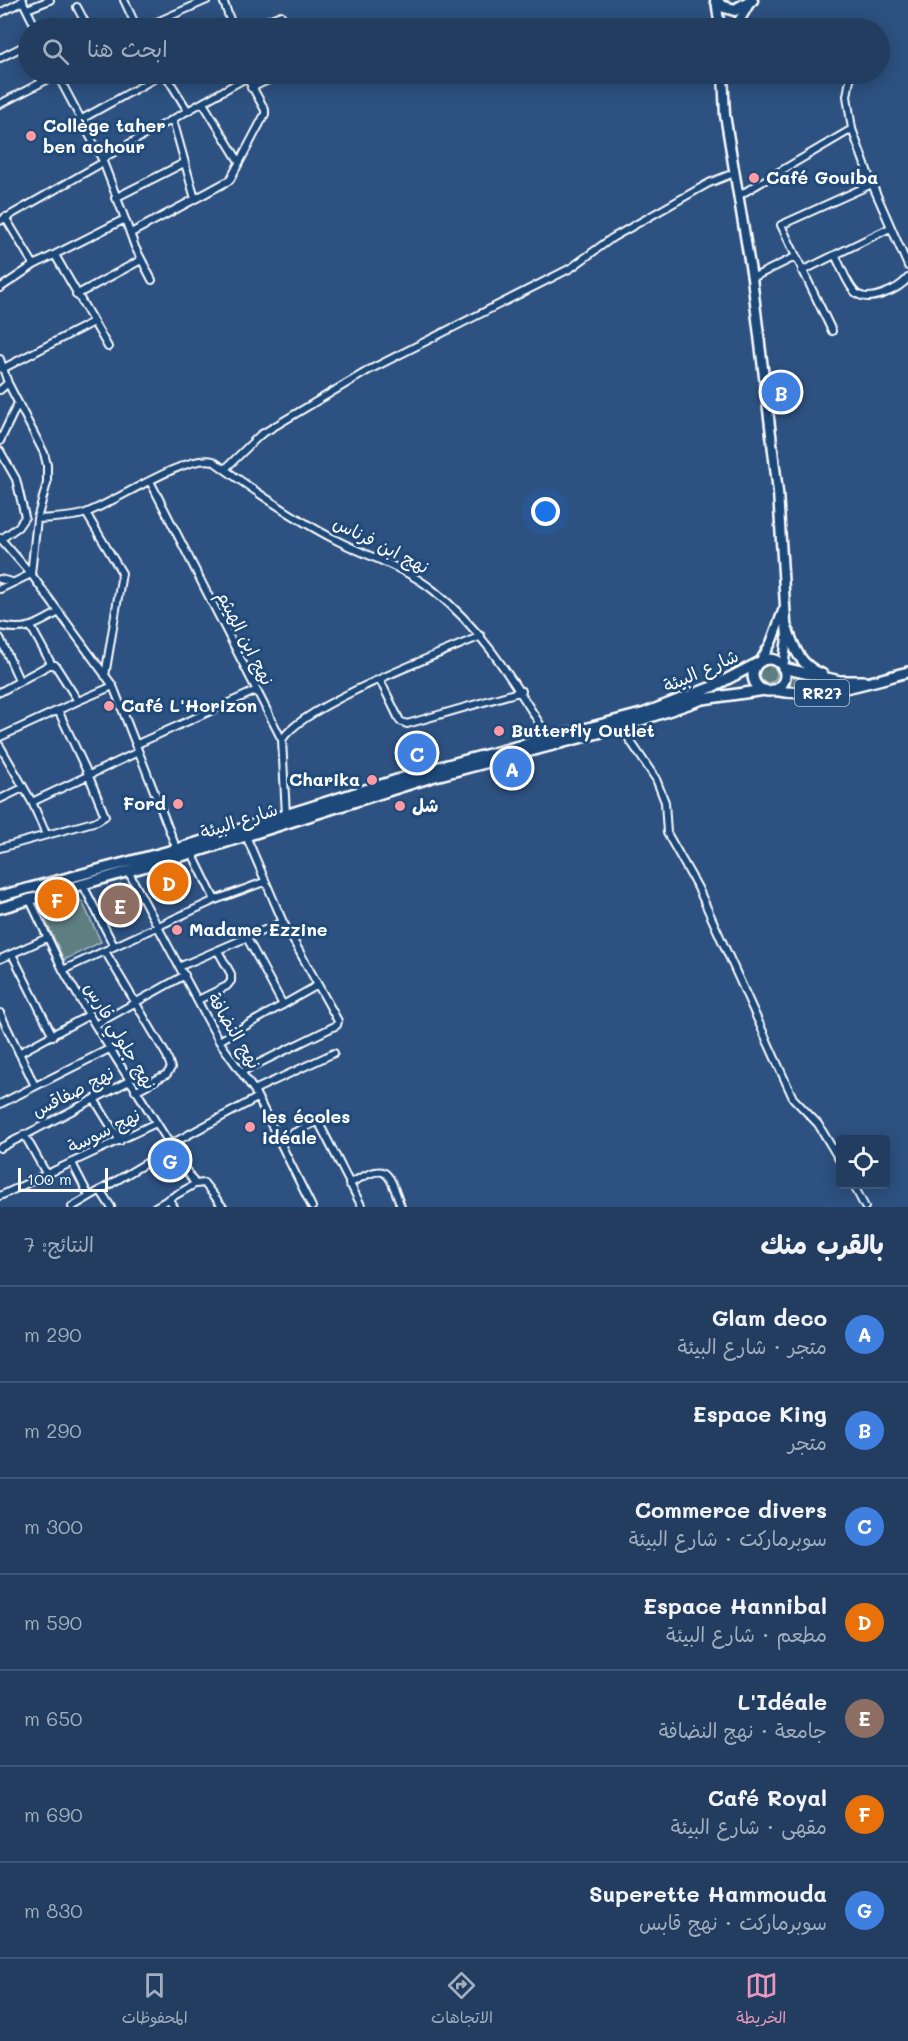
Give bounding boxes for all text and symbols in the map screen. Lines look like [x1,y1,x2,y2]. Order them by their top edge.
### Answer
search box [18,18,890,84]
text: ابحث هنا [87,34,168,63]
icon: search [39,35,72,68]
place label: Collège taher ben achour [43,113,166,158]
marker: Collège taher ben achour [24,129,38,143]
place label: Café Gouiba [766,165,878,189]
marker: Café Gouiba [747,171,761,185]
pin: B [762,370,800,414]
your location [531,497,560,526]
street label: نهج ابن فرناس [329,510,433,579]
street label: نهج ابن الهيثم [209,586,280,690]
street label: شارع البيئة [659,643,742,698]
road number: RR27 [795,680,849,706]
place label: Café L'Horizon [121,693,257,717]
marker: Café L'Horizon [102,699,116,713]
place label: Butterfly Outlet [511,718,655,742]
marker: Butterfly Outlet [492,724,506,738]
pin: C [398,730,436,776]
pin: A [492,746,532,790]
place label: Charika [289,767,360,791]
marker: Charika [365,773,379,787]
place label: Ford [123,791,166,815]
place label: شل [412,793,438,817]
street label: شارع البيئة [197,796,281,845]
marker: Ford [171,797,185,811]
marker: شل [393,799,407,813]
pin: D [150,860,188,904]
pin: F [38,876,76,922]
pin: E [100,882,140,928]
place label: Madame Ezzine [189,917,328,941]
marker: Madame Ezzine [170,923,184,937]
street label: نهج جلولي فارس [75,977,162,1096]
street label: نهج النضافة [202,988,267,1074]
street label: نهج صفاقس [27,1060,118,1123]
street label: نهج سوسة [63,1102,144,1159]
place label: les écoles idéale [262,1104,350,1149]
marker: les écoles idéale [243,1120,257,1134]
map controls [836,1135,890,1189]
button: locate [836,1135,890,1189]
pin: G [150,1138,190,1182]
scale bar [18,1165,108,1192]
text: 100 m [27,1168,72,1189]
text: بالقرب منك [761,1227,884,1261]
text: النتائج: 7 [24,1231,94,1257]
text: Glam deco [712,1303,827,1332]
text: 290 m [24,1321,82,1347]
text: A [858,1321,871,1347]
text: متجر · شارع البيئة [678,1333,827,1359]
text: Espace King [693,1399,827,1428]
text: 290 m [24,1417,82,1443]
text: B [858,1417,871,1443]
text: متجر [788,1429,827,1455]
text: Commerce divers [635,1495,827,1524]
text: 300 m [24,1513,83,1539]
text: C [857,1513,872,1539]
text: سوبرماركت · شارع البيئة [629,1525,827,1551]
text: Espace Hannibal [643,1591,827,1620]
text: 590 m [24,1609,82,1635]
text: D [857,1609,872,1635]
text: مطعم · شارع البيئة [666,1621,827,1647]
text: L'Idéale [738,1687,827,1716]
text: 650 m [24,1705,82,1731]
text: E [858,1705,871,1731]
text: جامعة · نهج النضافة [659,1717,827,1743]
text: Café Royal [708,1783,827,1812]
text: 690 m [24,1801,83,1827]
text: F [858,1801,871,1827]
text: مقهى · شارع البيئة [671,1813,827,1839]
text: Superette Hammouda [589,1879,827,1908]
text: 830 m [24,1897,83,1923]
text: G [857,1897,872,1923]
text: سوبرماركت · نهج قابس [639,1909,827,1935]
tab: المحفوظات [122,1969,188,2032]
tab: الاتجاهات [431,1969,493,2032]
tab: الخريطة [736,1969,786,2032]

